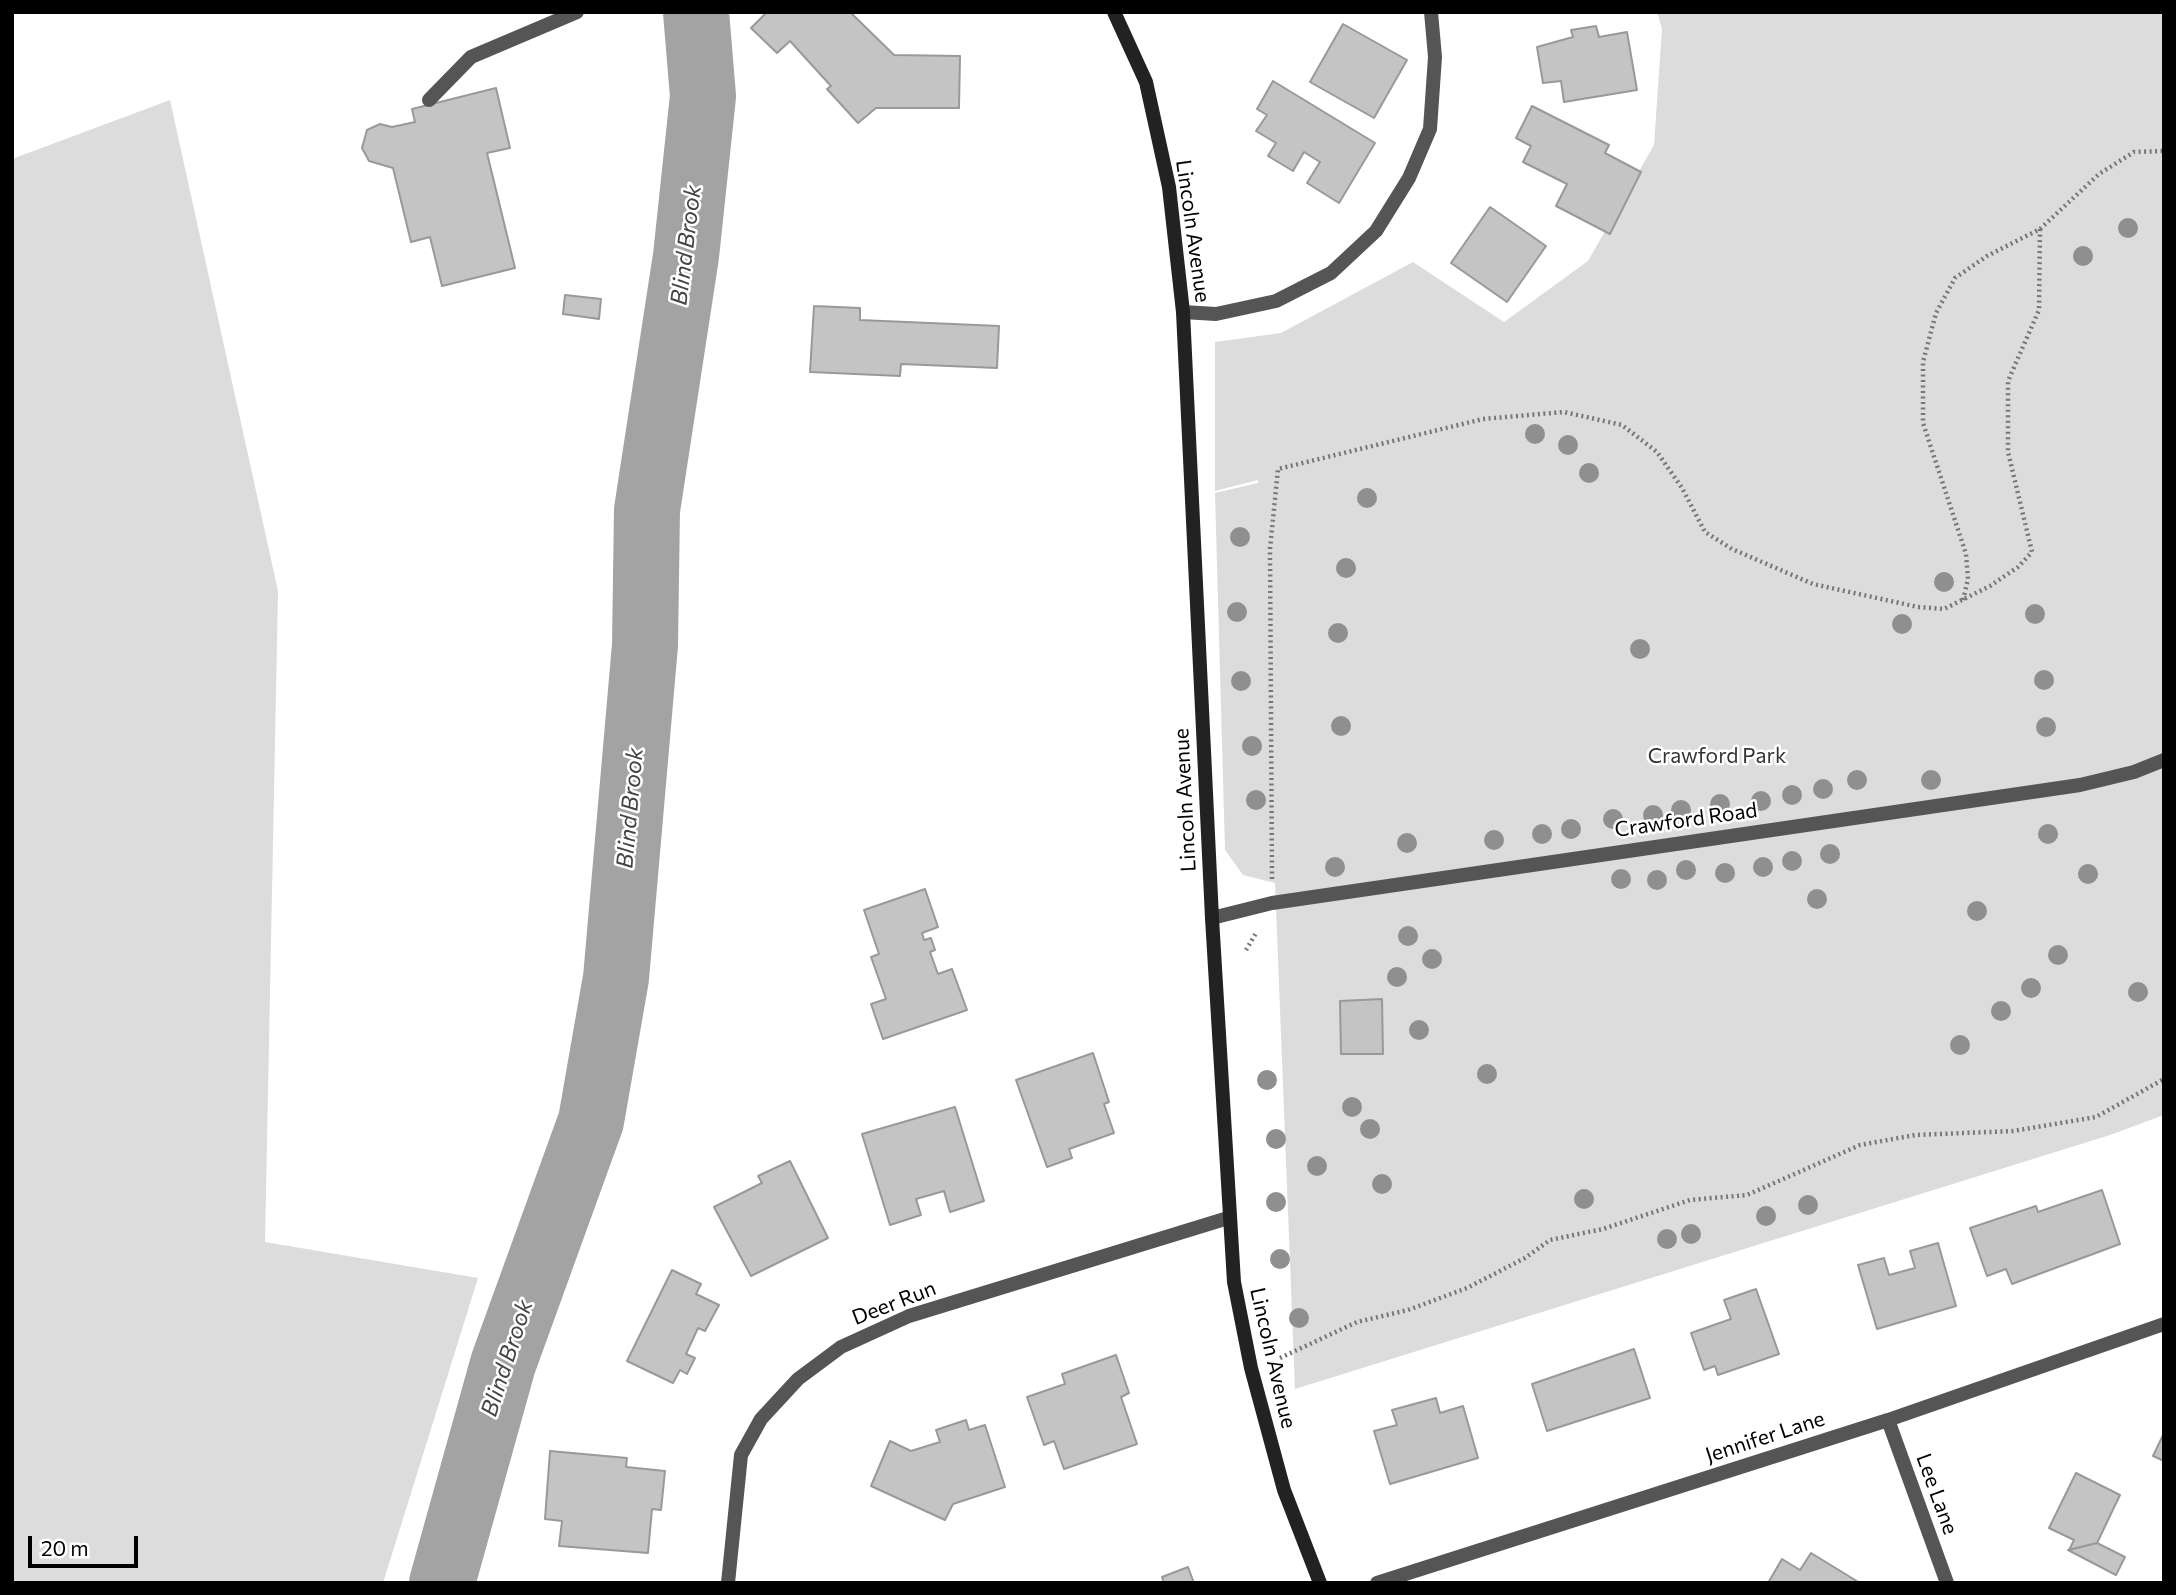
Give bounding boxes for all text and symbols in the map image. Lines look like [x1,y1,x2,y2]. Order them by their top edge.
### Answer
street label: Lincoln Avenue [1171,158,1215,304]
water label: Blind Brook [665,183,707,307]
street label: Lincoln Avenue [1169,728,1201,872]
park label: Crawford Park [1648,743,1786,769]
water label: Blind Brook [611,747,649,869]
street label: Crawford Road [1613,798,1759,842]
street label: Deer Run [849,1276,939,1330]
street label: Lincoln Avenue [1245,1285,1301,1431]
water label: Blind Brook [475,1296,539,1420]
street label: Jennifer Lane [1702,1406,1828,1468]
street label: Lee Lane [1911,1450,1963,1538]
scale bar [32,1522,142,1566]
text: 20 m [41,1535,89,1560]

